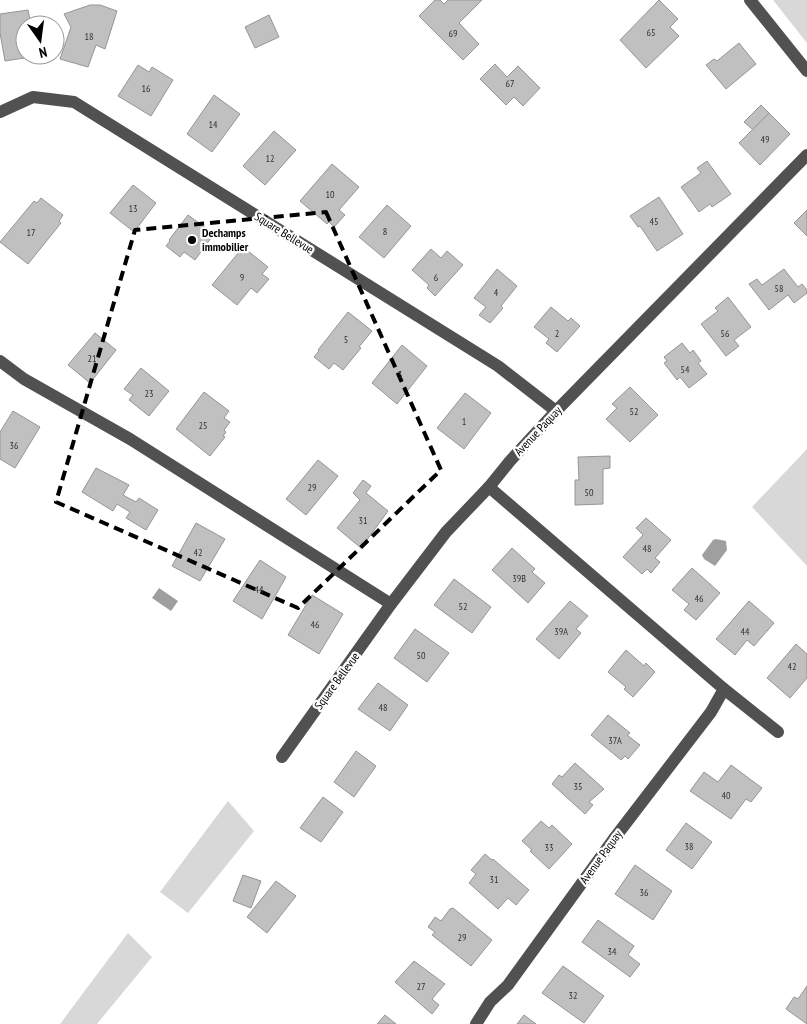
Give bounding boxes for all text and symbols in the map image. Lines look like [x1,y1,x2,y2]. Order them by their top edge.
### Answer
north arrow [15,15,65,65]
house number: 65 [647,26,656,39]
house number: 69 [449,27,458,40]
house number: 18 [85,30,94,43]
text: N [37,43,49,62]
house number: 67 [506,77,515,90]
house number: 16 [142,82,151,95]
house number: 14 [209,118,218,131]
house number: 49 [761,133,770,146]
house number: 12 [266,152,275,165]
house number: 10 [326,188,335,201]
house number: 13 [129,202,138,215]
street label: Square Bellevue [252,208,317,257]
house number: 45 [650,215,659,228]
place label: Dechamps immobilier [202,225,249,254]
house number: 8 [383,225,387,238]
house number: 17 [27,226,36,239]
marker: Dechamps immobilier [186,234,198,246]
house number: 9 [240,271,244,284]
house number: 6 [434,271,439,284]
house number: 58 [775,282,784,295]
house number: 4 [494,286,499,299]
house number: 2 [555,327,559,340]
house number: 56 [721,327,730,340]
house number: 5 [344,333,348,346]
house number: 21 [88,352,97,365]
house number: 54 [681,363,690,376]
house number: 3 [398,368,402,381]
house number: 23 [145,387,154,400]
street label: Avenue Paquay [511,402,565,459]
house number: 52 [630,405,639,418]
house number: 1 [462,415,466,428]
house number: 25 [199,419,208,432]
house number: 36 [10,439,19,452]
house number: 29 [308,481,317,494]
house number: 50 [585,486,594,499]
house number: 31 [359,514,368,527]
house number: 48 [643,542,652,555]
house number: 42 [194,546,203,559]
house number: 39B [512,572,526,585]
house number: 44 [255,583,264,596]
house number: 46 [695,592,704,605]
house number: 52 [459,600,468,613]
house number: 46 [311,618,320,631]
house number: 39A [554,625,568,638]
house number: 44 [741,625,750,638]
street label: Square Bellevue [311,649,362,712]
house number: 50 [417,649,426,662]
house number: 42 [788,660,797,673]
house number: 48 [379,701,388,714]
house number: 37A [608,734,622,747]
house number: 35 [574,780,583,793]
house number: 40 [722,789,731,802]
street label: Avenue Paquay [576,827,625,886]
house number: 38 [685,840,694,853]
house number: 33 [545,841,554,854]
house number: 31 [490,873,499,886]
house number: 36 [640,886,649,899]
house number: 29 [458,931,467,944]
house number: 34 [608,945,617,958]
house number: 27 [417,980,426,993]
house number: 32 [569,989,578,1002]

